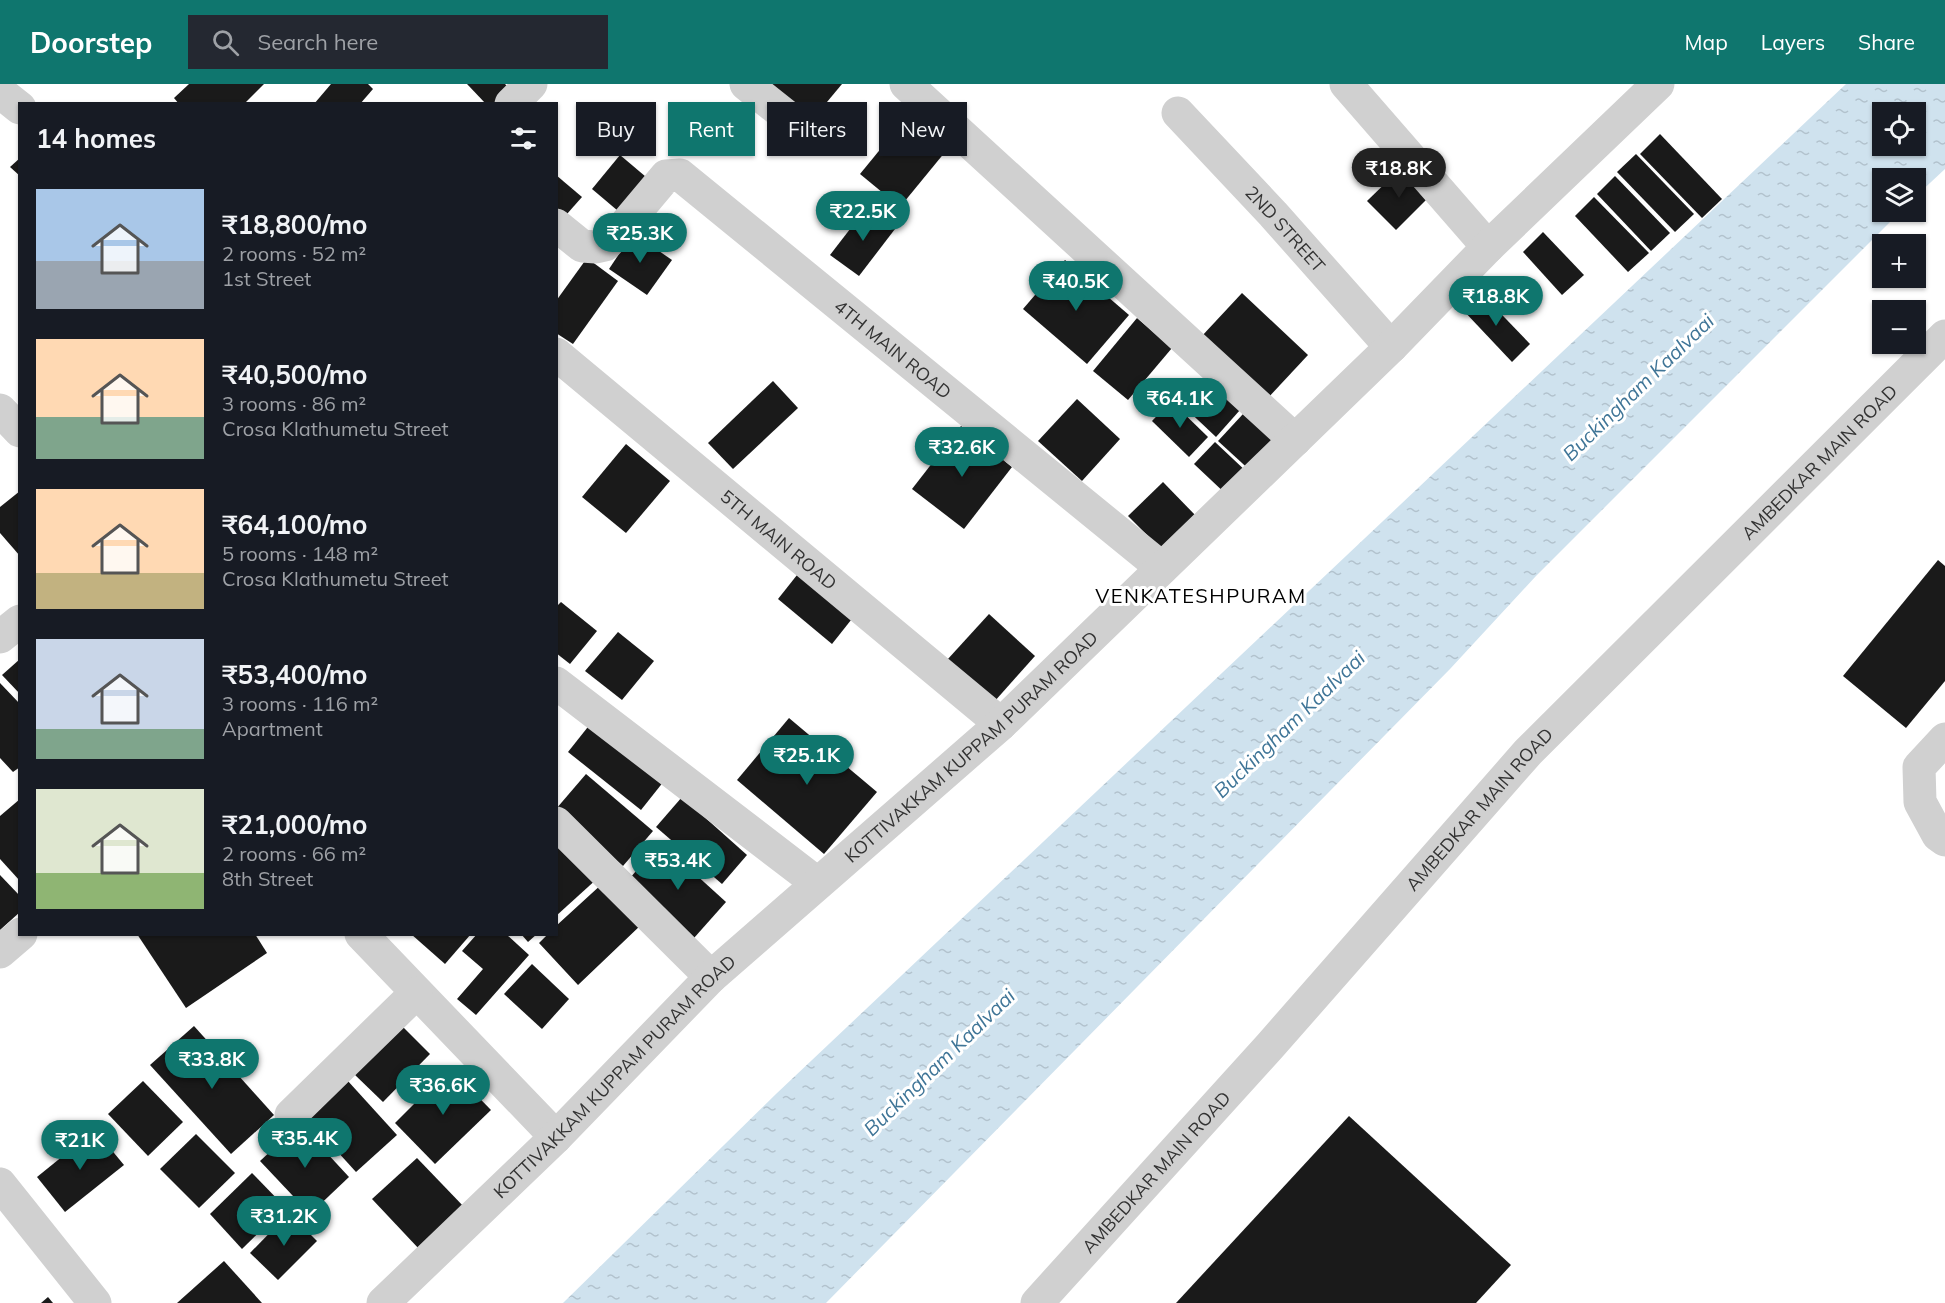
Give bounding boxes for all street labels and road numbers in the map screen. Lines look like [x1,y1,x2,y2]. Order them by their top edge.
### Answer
street label: 2ND STREET [1241,181,1331,277]
street label: 4TH MAIN ROAD [830,294,956,403]
street label: AMBEDKAR MAIN ROAD [1736,379,1902,544]
street label: 5TH MAIN ROAD [716,484,842,594]
street label: KOTTIVAKKAM KUPPAM PURAM ROAD [839,626,1102,867]
street label: AMBEDKAR MAIN ROAD [1400,723,1558,895]
street label: KOTTIVAKKAM KUPPAM PURAM ROAD [488,949,740,1203]
street label: AMBEDKAR MAIN ROAD [1077,1086,1235,1258]

